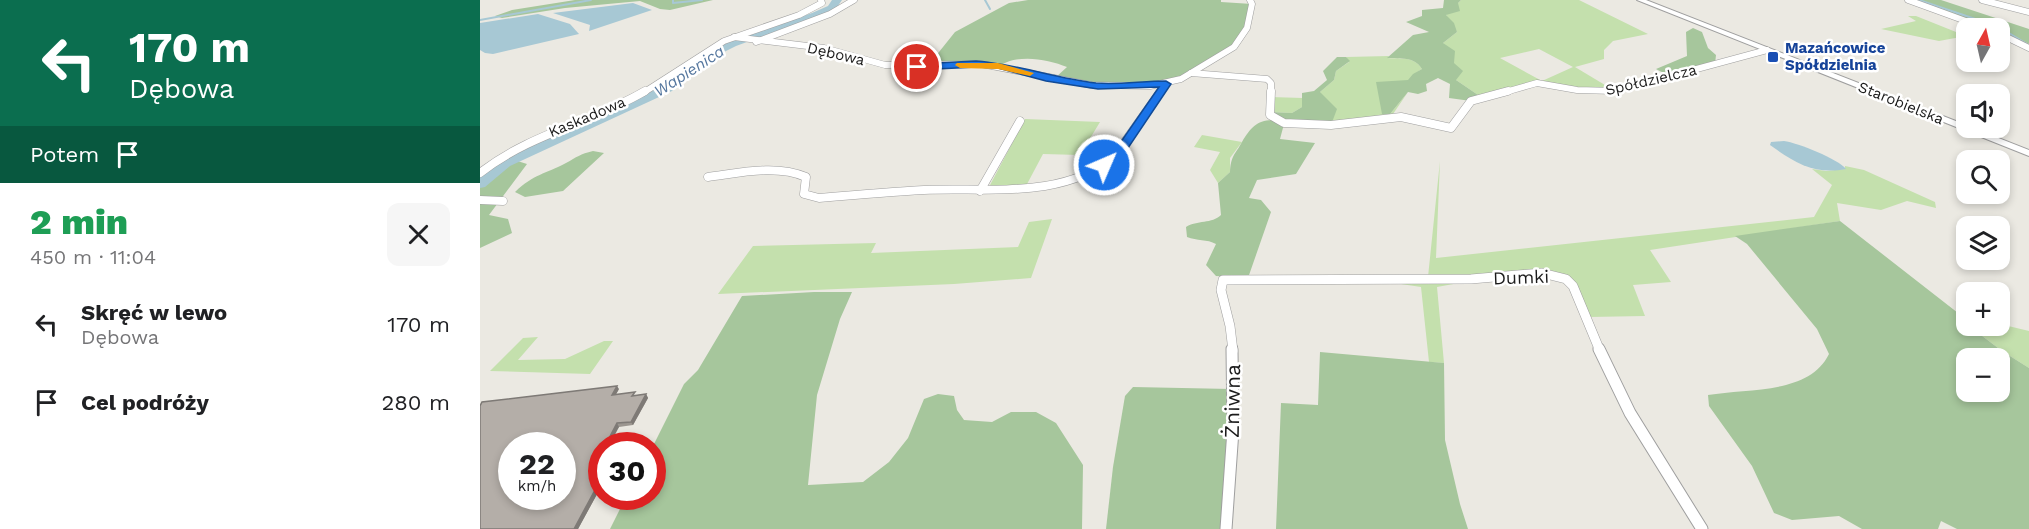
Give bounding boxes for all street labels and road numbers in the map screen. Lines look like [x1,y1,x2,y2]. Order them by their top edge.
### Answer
street label: Dębowa [805,39,867,69]
street label: Spółdzielcza [1604,61,1699,99]
street label: Starobielska [1856,78,1947,129]
street label: Kaskadowa [546,93,629,141]
street label: Dumki [1493,266,1549,288]
street label: Żniwna [1219,364,1245,438]

